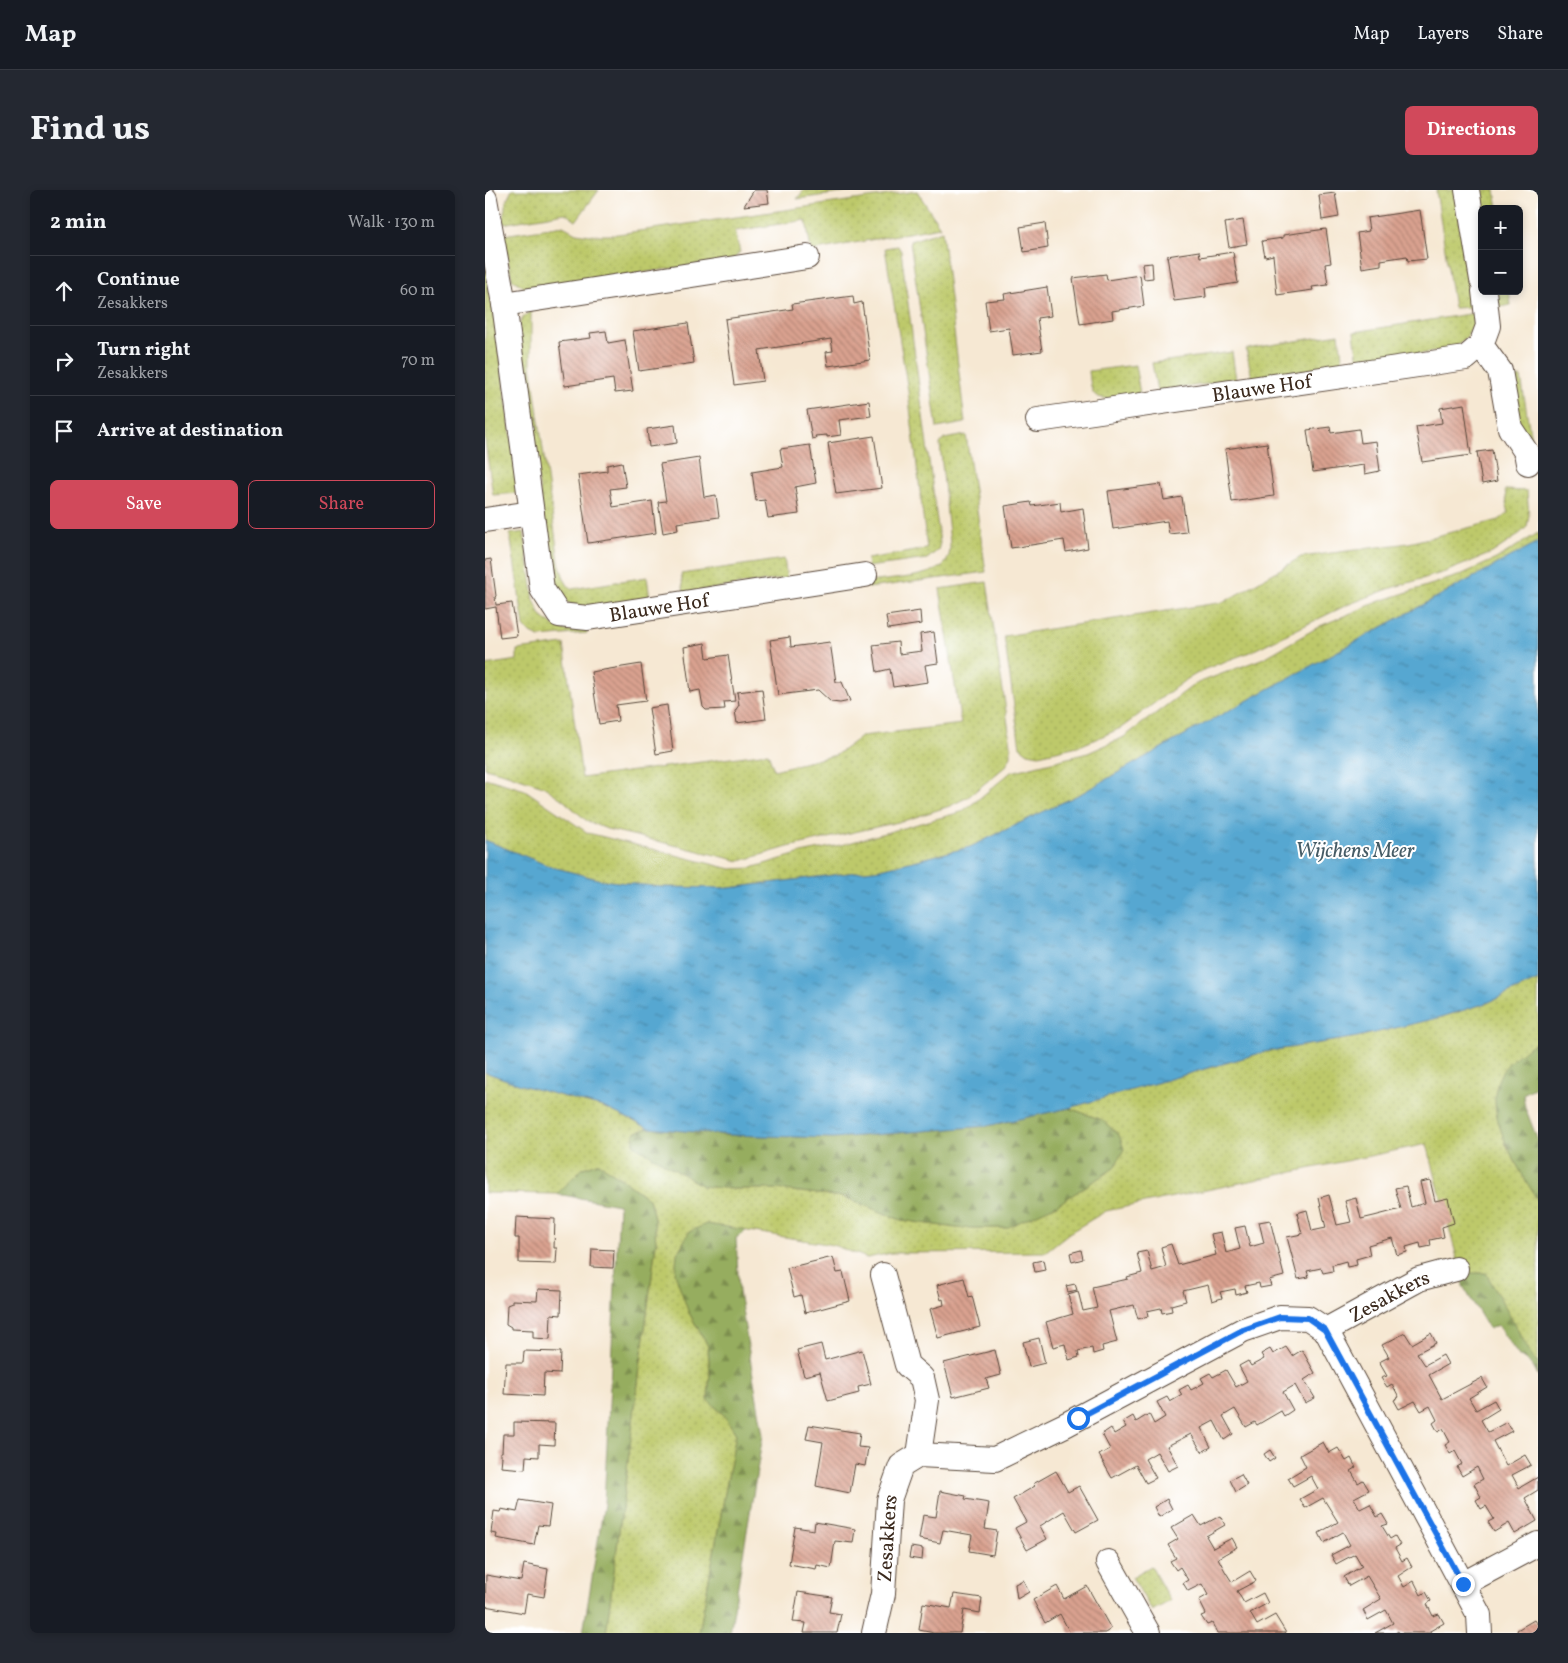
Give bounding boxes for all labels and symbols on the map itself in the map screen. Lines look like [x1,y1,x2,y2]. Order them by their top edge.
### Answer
street label: Blauwe Hof [1210,368,1316,411]
street label: Blauwe Hof [607,587,713,631]
water label: Wijchens Meer [1295,837,1415,866]
street label: Zesakkers [1345,1265,1433,1331]
route start [1067,1407,1090,1430]
street label: Zesakkers [872,1490,906,1583]
route end [1452,1573,1475,1596]

